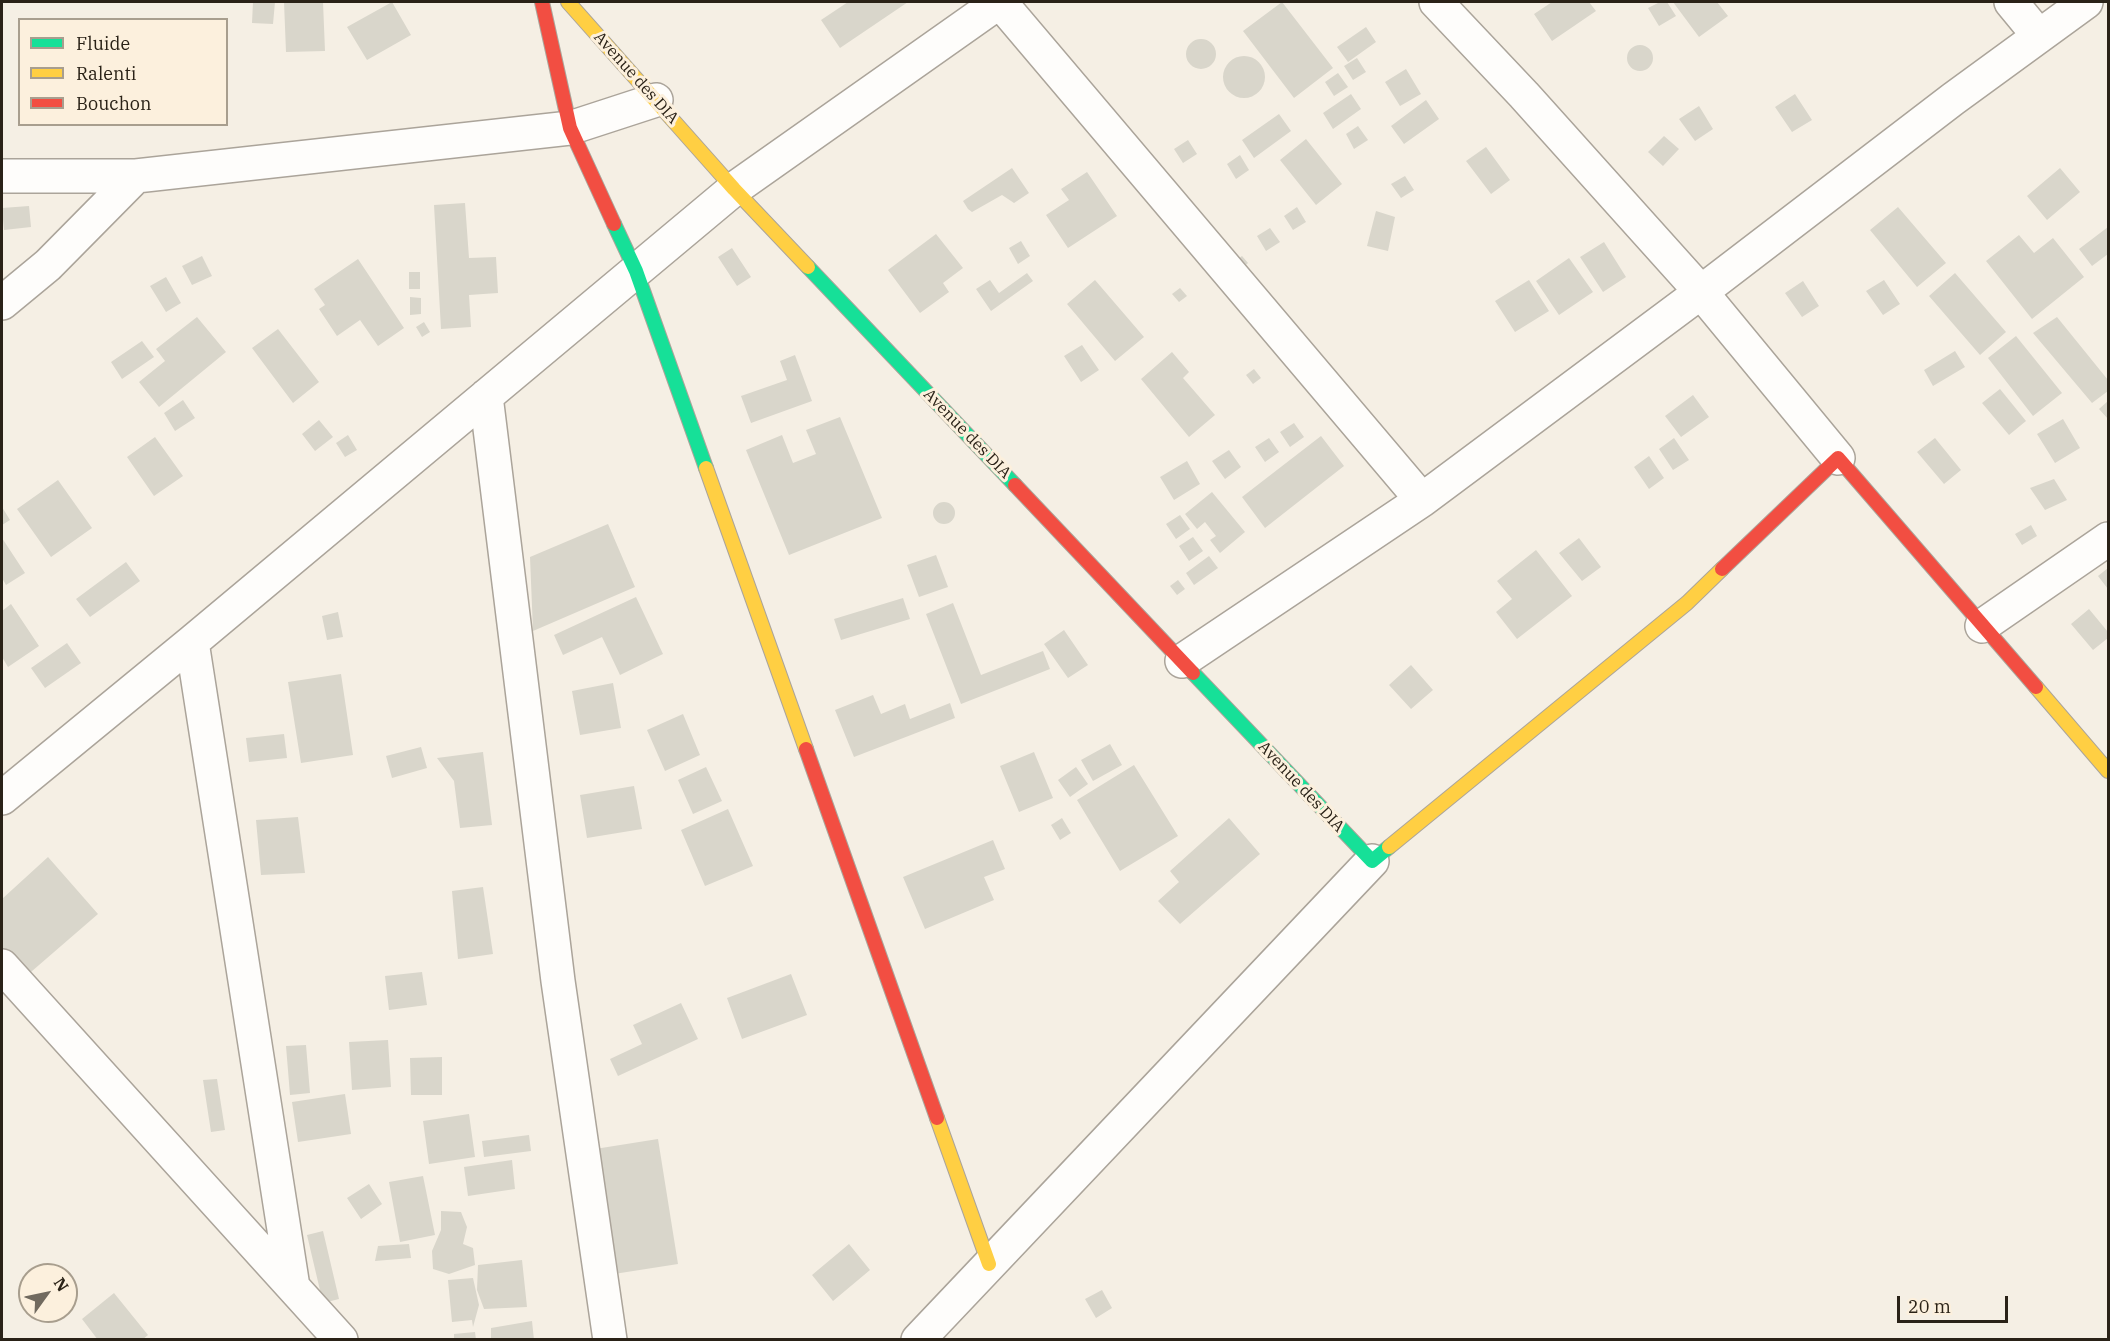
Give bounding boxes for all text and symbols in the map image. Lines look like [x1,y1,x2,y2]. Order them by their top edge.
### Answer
legend [18,18,228,126]
street label: Avenue des DIA [590,28,682,128]
text: Fluide [76,32,130,55]
text: Ralenti [76,62,137,85]
text: Bouchon [76,92,152,115]
street label: Avenue des DIA [919,385,1015,483]
street label: Avenue des DIA [1254,737,1348,837]
north arrow [18,1263,78,1323]
text: N [50,1274,73,1295]
scale bar [1900,1284,2011,1322]
text: 20 m [1908,1295,1951,1318]

